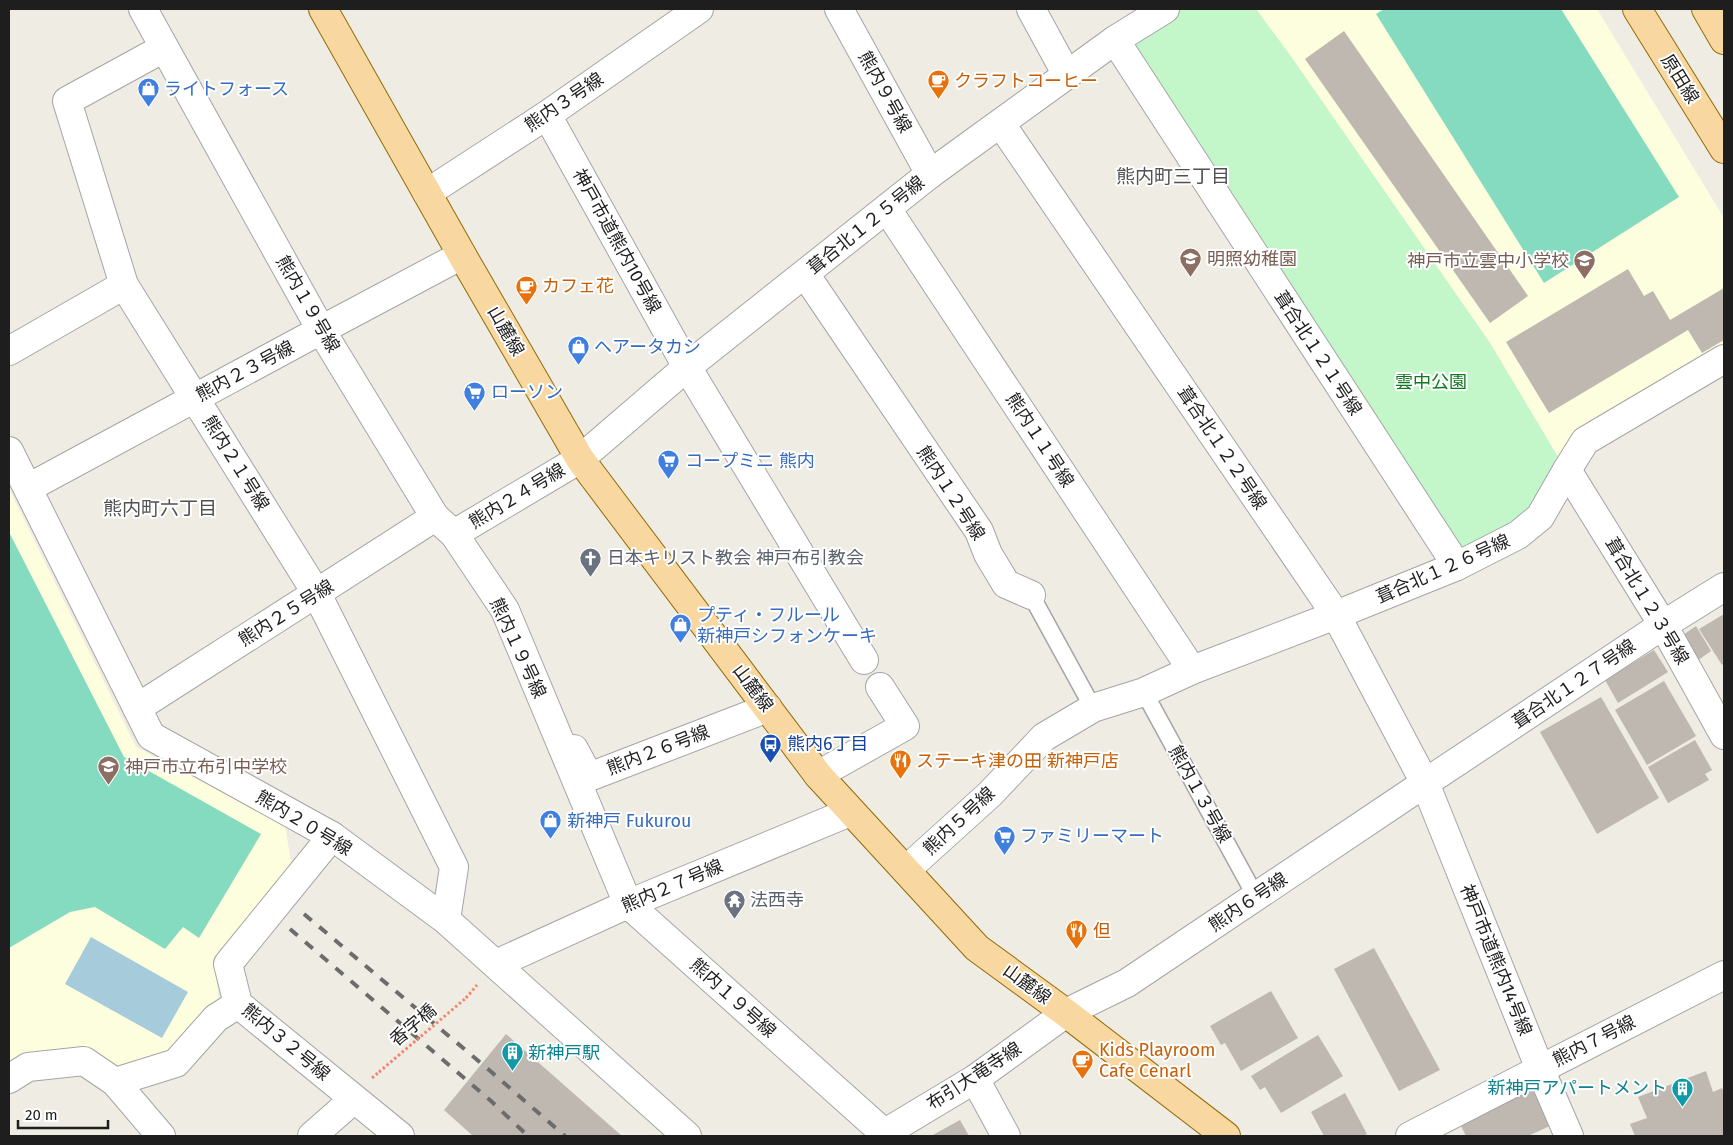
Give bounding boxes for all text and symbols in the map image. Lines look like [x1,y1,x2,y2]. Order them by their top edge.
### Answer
street label: 熊内９号線 [854,47,916,137]
street label: 原田線 [1656,50,1704,108]
street label: 熊内３号線 [521,68,607,136]
cafe icon: クラフトコーヒー [926,69,950,100]
place label: クラフトコーヒー [954,70,1098,92]
shop icon: ライトフォース [136,77,160,108]
place label: ライトフォース [164,78,289,100]
street label: 神戸市道熊内10号線 [568,165,666,317]
district label: 熊内町三丁目 [1116,165,1230,188]
street label: 葺合北１２５号線 [803,171,929,279]
school or university icon: 明照幼稚園 [1179,247,1203,278]
place label: 明照幼稚園 [1207,248,1297,270]
school or university icon: 神戸市立雲中小学校 [1573,249,1597,280]
place label: 神戸市立雲中小学校 [1407,250,1569,272]
street label: 熊内１９号線 [271,252,345,356]
cafe icon: カフェ花 [514,274,538,305]
place label: カフェ花 [542,275,614,297]
street label: 葺合北１２１号線 [1270,287,1366,419]
street label: 山麓線 [483,302,529,360]
shop icon: ヘアータカシ [566,335,590,366]
street label: 熊内２３号線 [192,336,298,406]
place label: ヘアータカシ [594,336,701,358]
park label: 雲中公園 [1395,371,1467,393]
supermarket icon: ローソン [463,380,487,411]
place label: ローソン [491,381,563,403]
street label: 葺合北１２２号線 [1173,382,1271,514]
street label: 熊内１１号線 [1001,389,1079,491]
street label: 熊内２１号線 [198,411,274,515]
street label: 熊内１２号線 [912,442,990,544]
supermarket icon: コープミニ 熊内 [657,449,681,480]
place label: コープミニ 熊内 [685,450,815,472]
street label: 熊内２４号線 [465,459,569,533]
district label: 熊内町六丁目 [103,497,217,520]
street label: 葺合北１２６号線 [1373,530,1513,608]
street label: 葺合北１２３号線 [1600,534,1694,668]
church icon: 日本キリスト教会 神戸布引教会 [579,546,603,577]
place label: 日本キリスト教会 神戸布引教会 [607,547,864,569]
street label: 熊内２５号線 [234,575,338,651]
street label: 熊内１９号線 [485,594,551,702]
place label: プティ・フルール 新神戸シフォンケーキ [697,604,877,647]
shop icon: プティ・フルール 新神戸シフォンケーキ [669,613,693,644]
street label: 葺合北１２７号線 [1508,635,1640,733]
street label: 山麓線 [728,660,778,716]
street label: 熊内２６号線 [604,720,712,780]
bus stop icon: 熊内6丁目 [759,732,783,763]
place label: 熊内6丁目 [787,733,869,755]
street label: 熊内１３号線 [1164,741,1236,847]
restaurant icon: ステーキ津の田 新神戸店 [888,749,912,780]
place label: ステーキ津の田 新神戸店 [916,750,1119,772]
school or university icon: 神戸市立布引中学校 [97,755,121,786]
place label: 神戸市立布引中学校 [125,756,287,778]
street label: 熊内５号線 [919,782,999,860]
street label: 熊内２０号線 [252,786,356,860]
shop icon: 新神戸 Fukurou [539,809,563,840]
place label: 新神戸 Fukurou [567,810,691,832]
supermarket icon: ファミリーマート [992,824,1016,855]
place label: ファミリーマート [1020,825,1164,847]
street label: 熊内２７号線 [618,855,726,917]
street label: 熊内６号線 [1205,868,1291,936]
street label: 神戸市道熊内14号線 [1456,881,1536,1039]
temple icon: 法西寺 [722,888,746,919]
place label: 法西寺 [750,889,804,911]
restaurant icon: 但 [1065,919,1089,950]
place label: 但 [1093,920,1111,942]
street label: 熊内１９号線 [686,954,780,1042]
street label: 山麓線 [999,959,1055,1009]
street label: 熊内３２号線 [238,999,334,1085]
street label: 香字橋 [385,999,441,1051]
street label: 熊内７号線 [1549,1011,1639,1071]
street label: 布引大竜寺線 [923,1037,1025,1115]
place label: Kids Playroom Cafe Cenarl [1099,1039,1215,1082]
building icon: 新神戸駅 [500,1041,524,1072]
place label: 新神戸駅 [528,1042,600,1064]
cafe icon: Kids Playroom Cafe Cenarl [1071,1048,1095,1079]
building icon: 新神戸アパートメント [1671,1076,1695,1107]
place label: 新神戸アパートメント [1487,1077,1667,1099]
scale bar [18,1098,108,1130]
text: 20 m [25,1106,58,1124]

